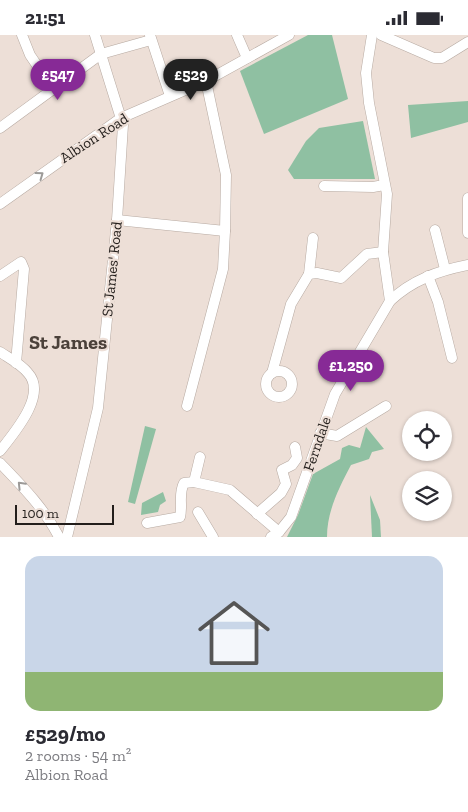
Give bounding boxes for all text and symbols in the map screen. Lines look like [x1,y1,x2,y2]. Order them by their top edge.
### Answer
text: 21:51 [25,6,65,29]
pin: £547 [28,58,88,101]
pin: £529 [161,58,221,101]
text: £547 [42,65,75,84]
text: £529 [174,65,208,84]
street label: Albion Road [56,109,132,167]
one-way arrow [34,172,43,181]
street label: St James' Road [98,220,126,317]
district label: St James [29,330,107,354]
pin: £1,250 [310,349,392,392]
text: £1,250 [329,356,373,375]
map controls [402,411,452,521]
button: locate [402,411,452,461]
street label: Ferndale [299,414,335,474]
button: layers [402,471,452,521]
one-way arrow [18,482,27,491]
scale bar [15,502,114,525]
text: 100 m [22,505,59,522]
icon: home [189,588,279,678]
text: £529/mo [25,721,106,746]
text: 2 rooms · 54 m² [25,746,131,765]
text: Albion Road [25,765,108,784]

